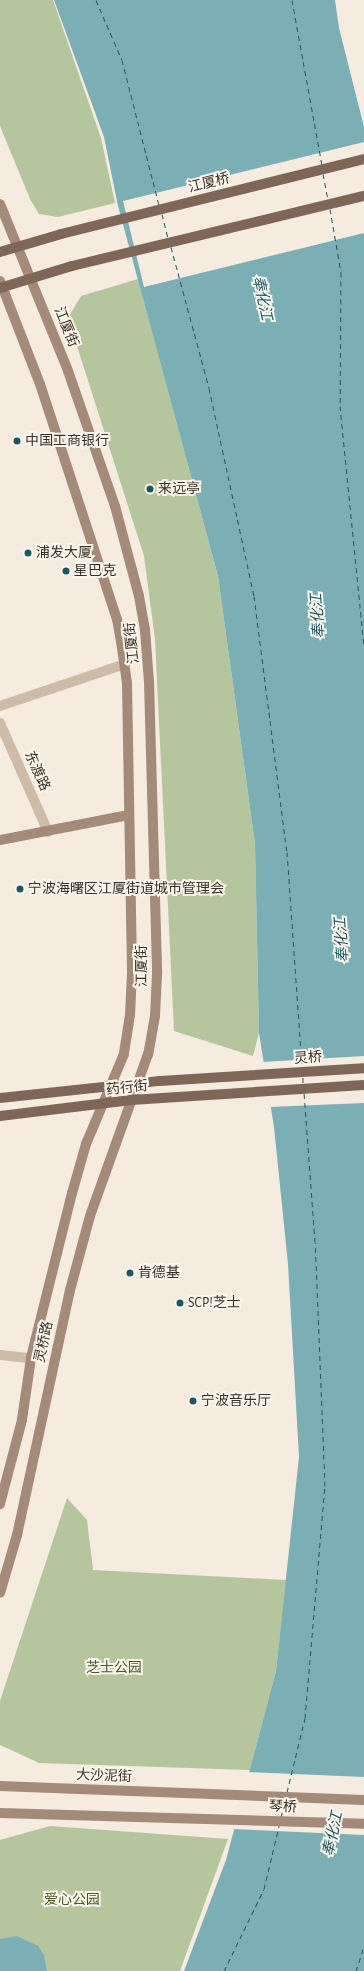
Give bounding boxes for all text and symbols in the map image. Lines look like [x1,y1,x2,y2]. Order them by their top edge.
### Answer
street label: 江厦桥 [187,170,231,196]
water label: 奉化江 [249,274,275,322]
street label: 江厦街 [50,304,82,350]
place label: 中国工商银行 [25,433,109,449]
marker: 中国工商银行 [12,436,22,446]
place label: 来远亭 [158,481,200,497]
marker: 来远亭 [145,484,155,494]
place label: 浦发大厦 [36,545,92,561]
marker: 浦发大厦 [23,548,33,558]
place label: 星巴克 [74,563,116,579]
marker: 星巴克 [61,566,71,576]
water label: 奉化江 [307,593,329,639]
street label: 江厦街 [121,621,143,665]
street label: 东渡路 [21,748,53,794]
place label: 宁波海曙区江厦街道城市管理会 [28,881,224,897]
marker: 宁波海曙区江厦街道城市管理会 [15,884,25,894]
water label: 奉化江 [331,917,353,963]
street label: 江厦街 [134,945,150,987]
street label: 灵桥 [293,1049,323,1067]
street label: 药行街 [105,1077,149,1099]
place label: 肯德基 [138,1265,180,1281]
marker: 肯德基 [125,1268,135,1278]
place label: SCP!芝士 [188,1295,241,1311]
marker: SCP!芝士 [175,1298,185,1308]
street label: 灵桥路 [31,1320,57,1364]
place label: 宁波音乐厅 [201,1393,271,1409]
marker: 宁波音乐厅 [188,1396,198,1406]
park label: 芝士公园 [86,1660,142,1676]
street label: 大沙泥街 [76,1767,132,1785]
street label: 琴桥 [269,1798,297,1816]
water label: 奉化江 [320,1810,346,1858]
park label: 爱心公园 [44,1892,100,1908]

